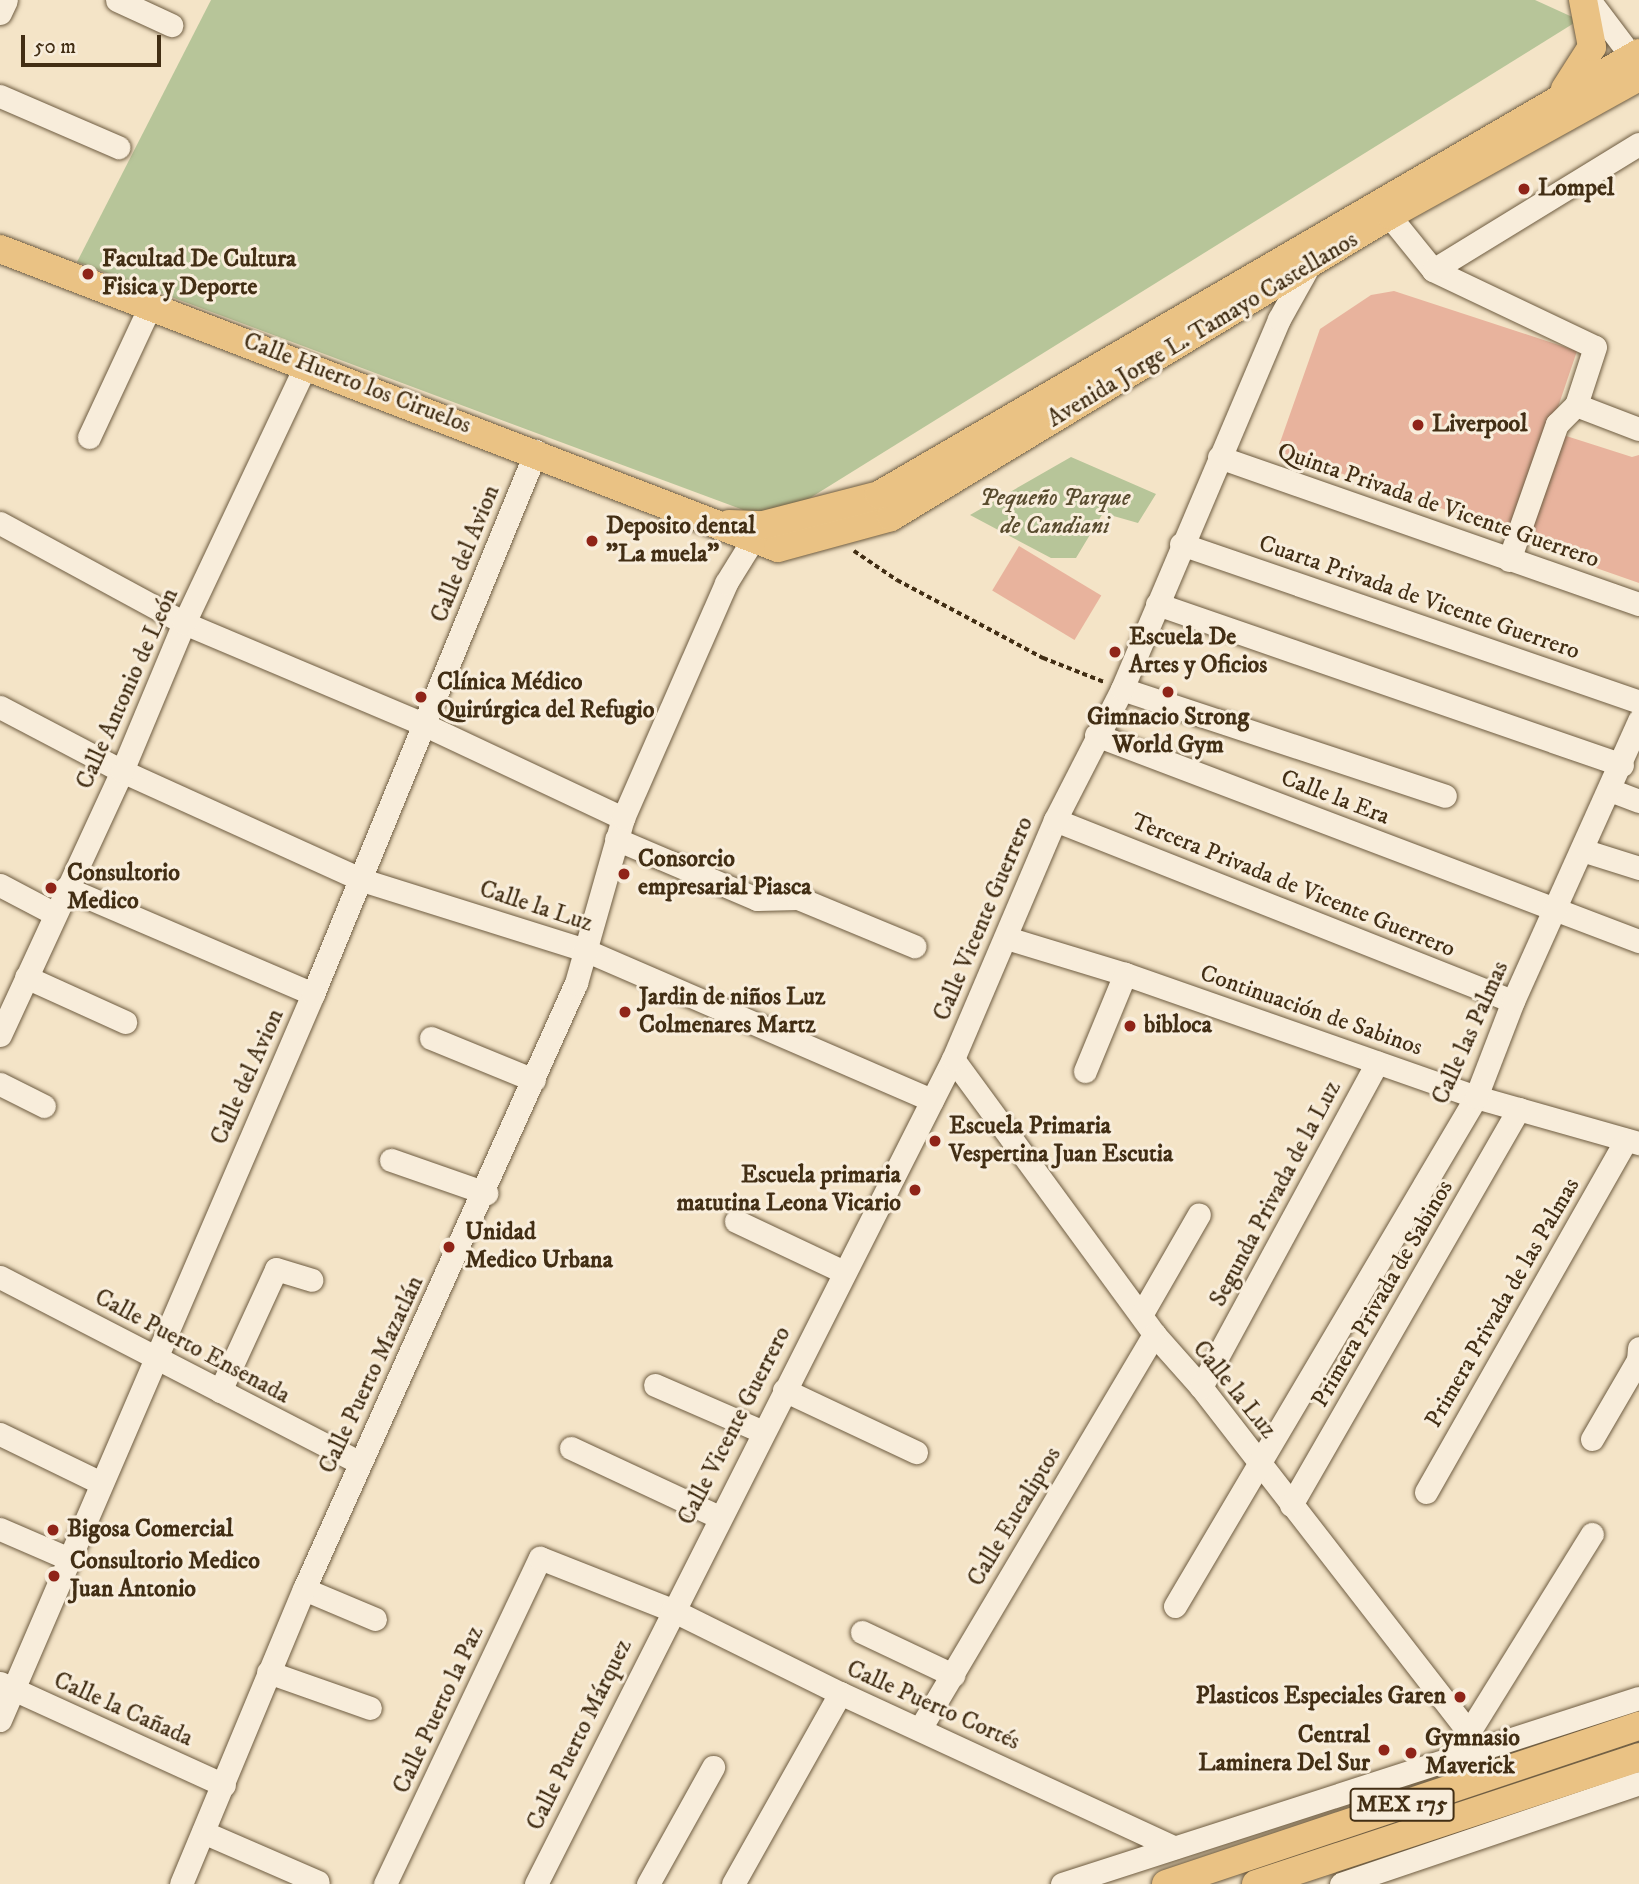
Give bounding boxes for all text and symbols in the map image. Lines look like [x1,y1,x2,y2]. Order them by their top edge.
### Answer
scale bar [24,21,164,65]
text: 50 m [34,34,76,60]
place label: Lompel [1538,175,1614,203]
marker: Lompel [1516,181,1532,197]
street label: Avenida Jorge L. Tamayo Castellanos [1043,226,1363,434]
place label: Facultad De Cultura Fisica y Deporte [102,246,296,302]
marker: Facultad De Cultura Fisica y Deporte [80,266,96,282]
street label: Calle Huerto los Ciruelos [239,327,475,441]
place label: Liverpool [1432,411,1527,439]
marker: Liverpool [1410,417,1426,433]
street label: Quinta Privada de Vicente Guerrero [1273,437,1603,575]
street label: Calle del Avion [425,481,507,627]
park label: Pequeño Parque de Candiani [980,485,1130,541]
place label: Deposito dental "La muela" [606,513,756,569]
street label: Cuarta Privada de Vicente Guerrero [1255,529,1583,667]
marker: Deposito dental "La muela" [584,533,600,549]
street label: Calle Antonio de León [71,584,185,794]
place label: Escuela De Artes y Oficios [1129,624,1267,680]
marker: Escuela De Artes y Oficios [1107,644,1123,660]
place label: Clínica Médico Quirúrgica del Refugio [437,669,654,725]
marker: Gimnacio Strong World Gym [1160,684,1176,700]
marker: Clínica Médico Quirúrgica del Refugio [411,687,431,707]
place label: Gimnacio Strong World Gym [1087,704,1249,760]
street label: Calle la Era [1277,764,1393,832]
street label: Tercera Privada de Vicente Guerrero [1127,808,1459,964]
street label: Calle Vicente Guerrero [928,813,1040,1025]
place label: Consorcio empresarial Piasca [638,846,812,902]
place label: Consultorio Medico [67,860,180,916]
marker: Consorcio empresarial Piasca [616,866,632,882]
street label: Calle la Luz [476,875,596,939]
marker: Consultorio Medico [41,878,61,898]
street label: Calle las Palmas [1427,957,1515,1109]
street label: Continuación de Sabinos [1196,959,1426,1063]
place label: Jardin de niños Luz Colmenares Martz [639,984,825,1040]
marker: Jardin de niños Luz Colmenares Martz [617,1004,633,1020]
street label: Calle del Avion [205,1005,291,1149]
place label: bibloca [1144,1012,1212,1040]
marker: bibloca [1122,1018,1138,1034]
street label: Segunda Privada de la Luz [1204,1076,1348,1312]
place label: Escuela Primaria Vespertina Juan Escutia [949,1113,1173,1169]
marker: Escuela Primaria Vespertina Juan Escutia [927,1133,943,1149]
place label: Escuela primaria matutina Leona Vicario [676,1162,901,1218]
street label: Primera Privada de las Palmas [1420,1173,1586,1433]
street label: Primera Privada de Sabinos [1306,1175,1460,1413]
marker: Escuela primaria matutina Leona Vicario [907,1182,923,1198]
place label: Unidad Medico Urbana [465,1219,613,1275]
marker: Unidad Medico Urbana [439,1237,459,1257]
street label: Calle Puerto Mazatlán [314,1272,430,1478]
street label: Calle Puerto Ensenada [90,1283,294,1411]
street label: Calle Vicente Guerrero [672,1322,798,1530]
street label: Calle la Luz [1186,1335,1282,1445]
street label: Calle Eucaliptos [962,1442,1068,1592]
place label: Bigosa Comercial [67,1516,233,1544]
marker: Bigosa Comercial [45,1522,61,1538]
place label: Consultorio Medico Juan Antonio [70,1548,260,1604]
marker: Consultorio Medico Juan Antonio [44,1566,64,1586]
street label: Calle Puerto la Paz [388,1622,490,1798]
street label: Calle Puerto Márquez [521,1635,639,1835]
street label: Calle Puerto Cortés [842,1655,1024,1757]
street label: Calle la Cañada [49,1667,197,1753]
place label: Plasticos Especiales Garen [1195,1683,1446,1711]
marker: Plasticos Especiales Garen [1452,1689,1468,1705]
place label: Central Laminera Del Sur [1198,1722,1370,1778]
place label: Gymnasio Maverick [1425,1725,1520,1781]
marker: Central Laminera Del Sur [1376,1742,1392,1758]
marker: Gymnasio Maverick [1403,1745,1419,1761]
road number: MEX 175 [1350,1786,1454,1824]

